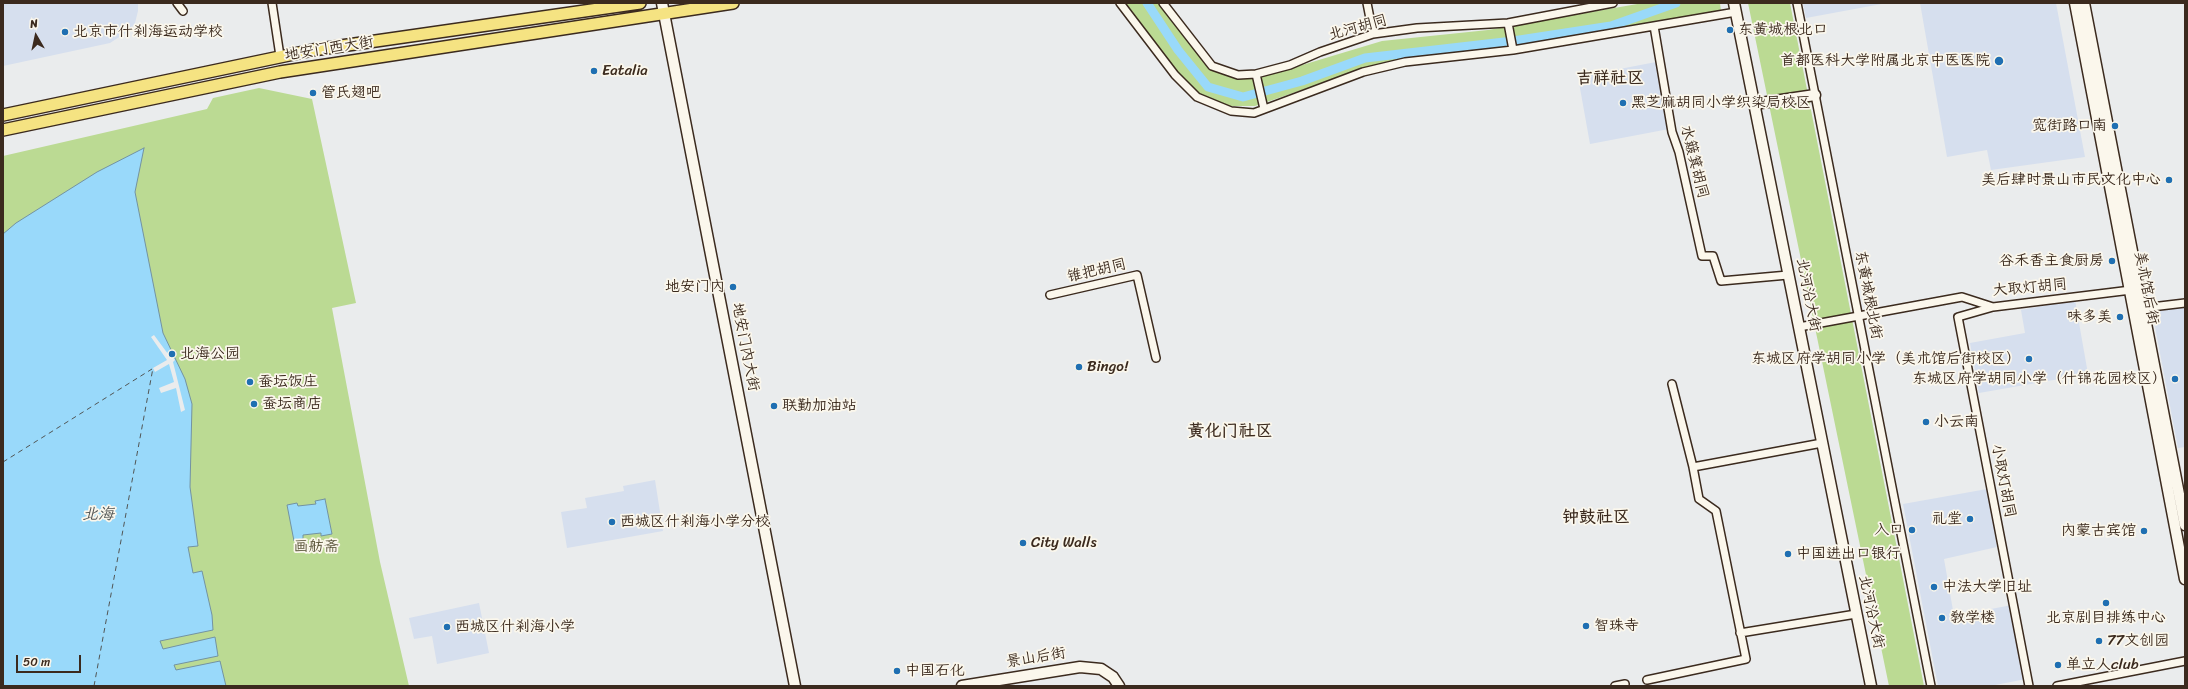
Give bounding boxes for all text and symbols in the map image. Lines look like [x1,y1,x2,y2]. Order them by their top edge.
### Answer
street label: 北河胡同 [1327,12,1389,44]
text: N [29,14,39,34]
north arrow [16,16,56,56]
place label: 东黄城根北口 [1738,21,1828,39]
place label: 北京市什刹海运动学校 [73,23,223,41]
marker: 东黄城根北口 [1725,25,1735,35]
marker: 北京市什刹海运动学校 [60,27,70,37]
street label: 地安门西大街 [283,33,375,65]
place label: 首都医科大学附属北京中医医院 [1780,52,1990,70]
marker: 首都医科大学附属北京中医医院 [1993,55,2005,67]
place label: Eatalia [602,62,648,80]
marker: Eatalia [589,66,599,76]
district label: 吉祥社区 [1576,69,1644,89]
place label: 管氏翅吧 [321,84,381,102]
marker: 管氏翅吧 [308,88,318,98]
place label: 黑芝麻胡同小学织染局校区 [1631,94,1811,112]
marker: 黑芝麻胡同小学织染局校区 [1618,98,1628,108]
place label: 宽街路口南 [2032,117,2107,135]
marker: 宽街路口南 [2110,121,2120,131]
street label: 水簸箕胡同 [1676,123,1712,201]
place label: 美后肆时景山市民文化中心 [1981,171,2161,189]
marker: 美后肆时景山市民文化中心 [2164,175,2174,185]
street label: 东黄城根北街 [1851,249,1885,341]
street label: 美术馆后街 [2130,249,2162,327]
place label: 谷禾香主食厨房 [1999,252,2104,270]
street label: 锥把胡同 [1066,255,1128,287]
street label: 北河沿大街 [1792,256,1824,334]
marker: 谷禾香主食厨房 [2107,256,2117,266]
street label: 大取灯胡同 [1992,276,2068,300]
place label: 地安门内 [665,278,725,296]
marker: 地安门内 [728,282,738,292]
street label: 地安门内大街 [728,301,762,393]
place label: 味多美 [2067,308,2112,326]
marker: 味多美 [2115,312,2125,322]
place label: 北海公园 [180,345,240,363]
marker: 北海公园 [167,349,177,359]
place label: 东城区府学胡同小学（美术馆后街校区） [1751,350,2021,368]
marker: 东城区府学胡同小学（美术馆后街校区） [2024,354,2034,364]
place label: Bingo! [1087,358,1128,376]
marker: Bingo! [1074,362,1084,372]
place label: 东城区府学胡同小学（什锦花园校区） [1912,370,2167,388]
place label: 蚕坛饭庄 [258,373,318,391]
marker: 东城区府学胡同小学（什锦花园校区） [2170,374,2180,384]
marker: 蚕坛饭庄 [245,377,255,387]
place label: 蚕坛商店 [262,395,322,413]
place label: 联勤加油站 [782,397,857,415]
marker: 蚕坛商店 [249,399,259,409]
marker: 联勤加油站 [769,401,779,411]
place label: 小云南 [1934,413,1979,431]
marker: 小云南 [1921,417,1931,427]
district label: 黄化门社区 [1188,422,1272,442]
street label: 小取灯胡同 [1987,442,2019,520]
water label: 北海 [82,505,114,525]
district label: 钟鼓社区 [1562,508,1630,528]
place label: 礼堂 [1932,510,1962,528]
place label: 西城区什刹海小学分校 [620,513,770,531]
marker: 礼堂 [1965,514,1975,524]
marker: 西城区什刹海小学分校 [607,517,617,527]
place label: 入口 [1874,521,1904,539]
place label: 内蒙古宾馆 [2061,522,2136,540]
marker: 入口 [1907,525,1917,535]
marker: 内蒙古宾馆 [2139,526,2149,536]
place label: City Walls [1031,534,1097,552]
park label: 画舫斋 [294,538,338,556]
marker: City Walls [1018,538,1028,548]
place label: 中国进出口银行 [1796,545,1901,563]
marker: 中国进出口银行 [1783,549,1793,559]
street label: 北河沿大街 [1854,573,1888,651]
place label: 中法大学旧址 [1942,578,2032,596]
marker: 中法大学旧址 [1929,582,1939,592]
marker: 北京剧目排练中心 [2101,598,2111,608]
place label: 教学楼 [1950,609,1995,627]
place label: 北京剧目排练中心 [2046,609,2166,627]
marker: 教学楼 [1937,613,1947,623]
place label: 智珠寺 [1594,617,1639,635]
place label: 西城区什刹海小学 [455,618,575,636]
marker: 智珠寺 [1581,621,1591,631]
marker: 西城区什刹海小学 [442,622,452,632]
place label: 77文创园 [2107,632,2169,650]
marker: 77文创园 [2094,636,2104,646]
street label: 景山后街 [1005,644,1067,672]
scale bar [18,647,83,673]
text: 50 m [23,651,50,673]
place label: 单立人club [2066,656,2139,674]
marker: 单立人club [2053,660,2063,670]
place label: 中国石化 [905,662,965,680]
marker: 中国石化 [892,666,902,676]

